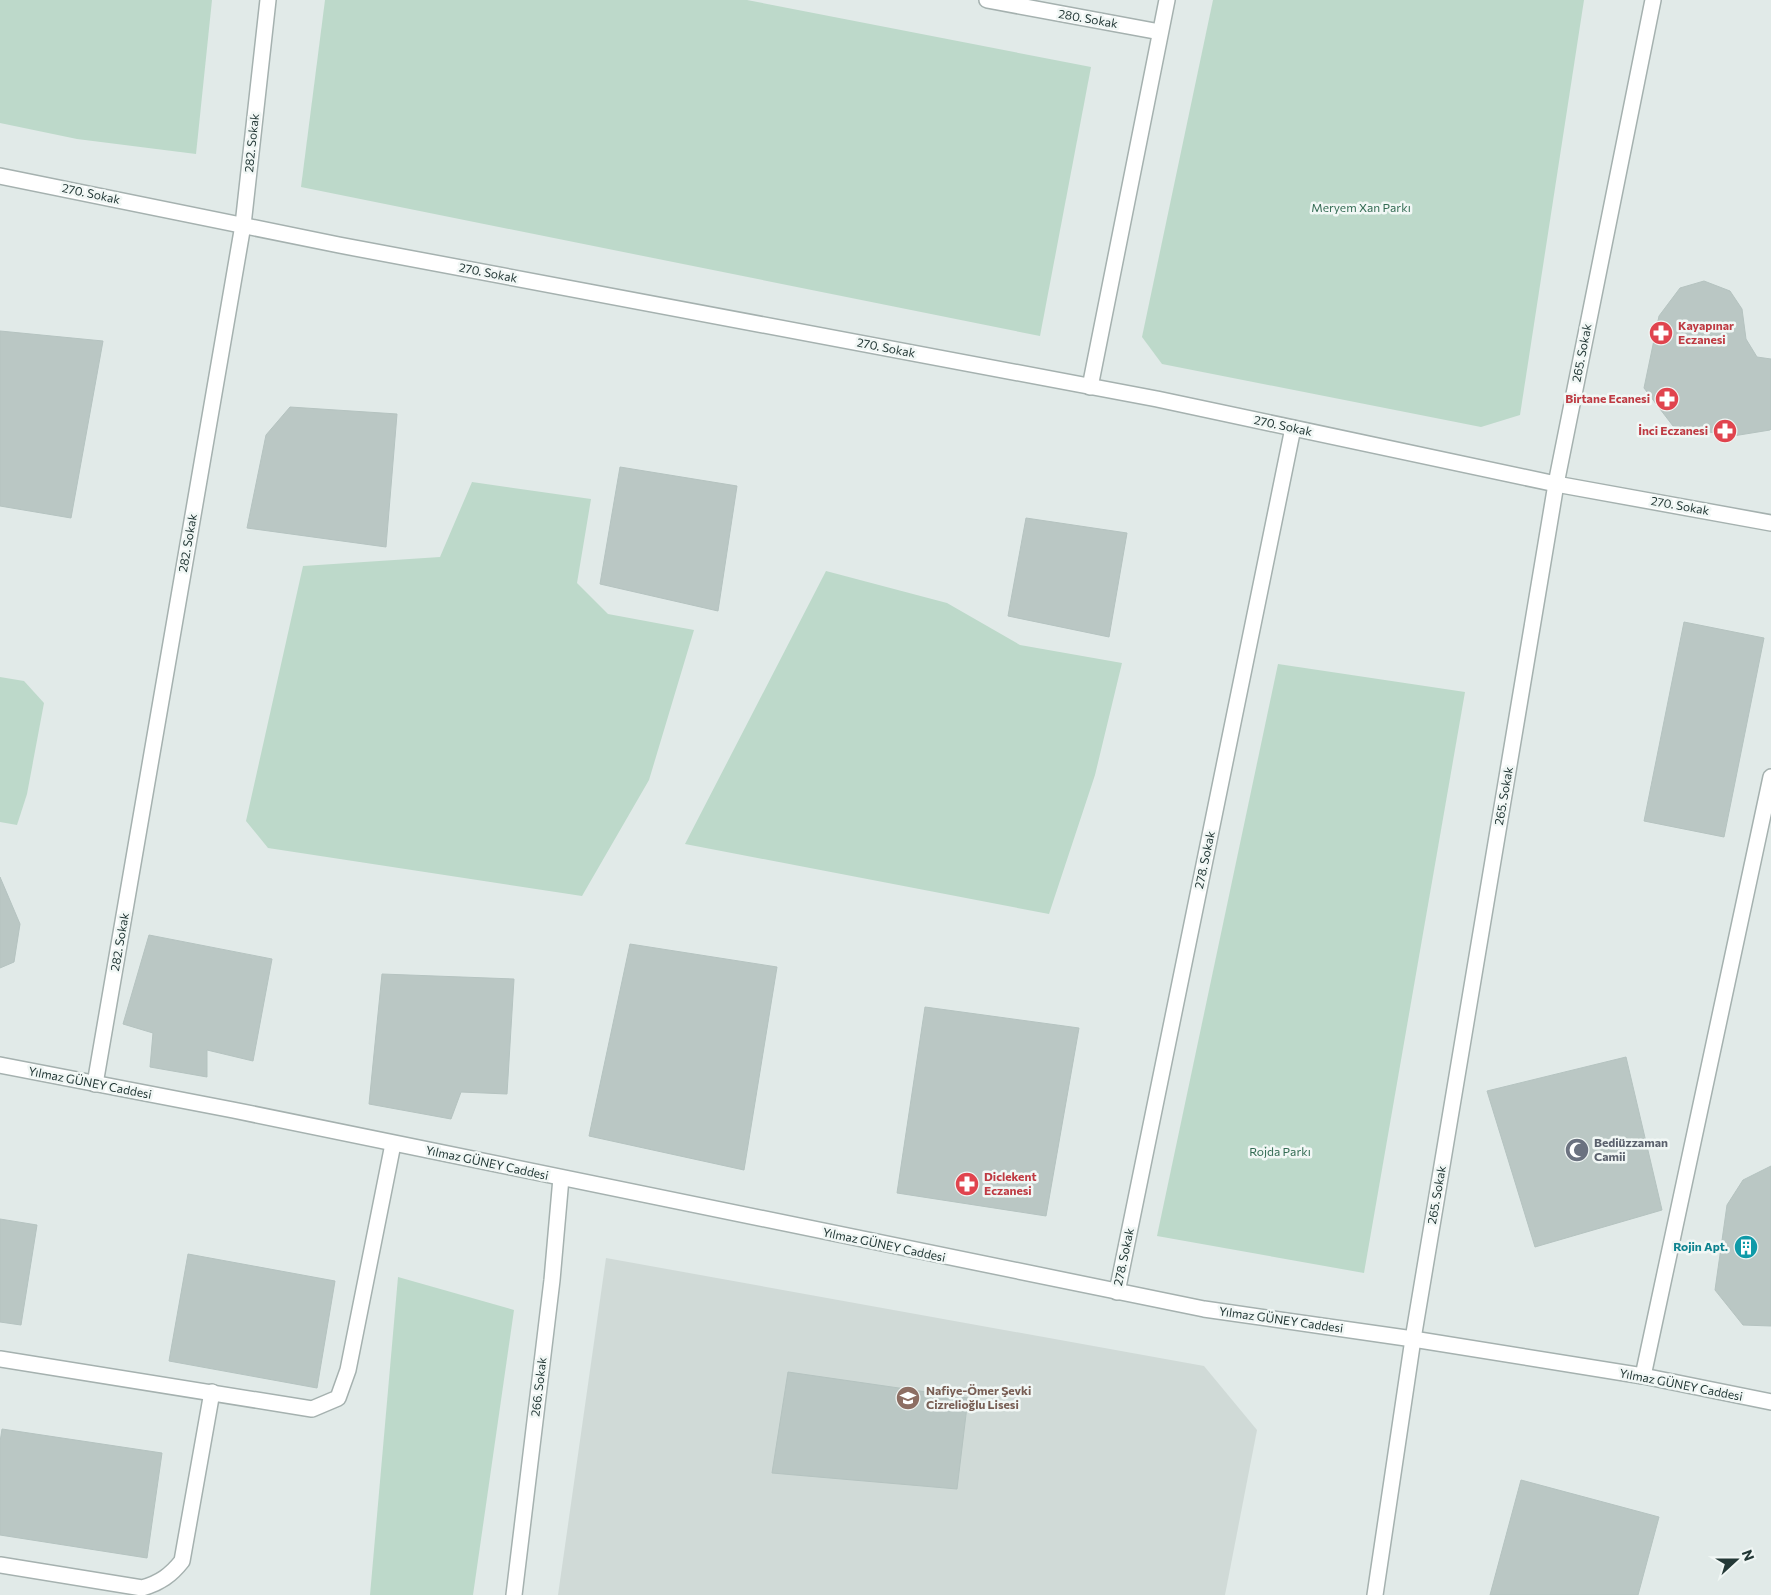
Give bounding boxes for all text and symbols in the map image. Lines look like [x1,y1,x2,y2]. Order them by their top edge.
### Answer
street label: 280. Sokak [1057,6,1119,30]
street label: 282. Sokak [241,112,261,173]
street label: 270. Sokak [61,180,122,206]
park label: Meryem Xan Parkı [1311,200,1411,214]
street label: 270. Sokak [458,260,519,285]
place label: Kayapınar Eczanesi [1678,318,1734,346]
pharmacy icon: Kayapınar Eczanesi [1648,320,1674,346]
street label: 265. Sokak [1568,322,1594,383]
street label: 270. Sokak [856,335,917,360]
pharmacy icon: Birtane Ecanesi [1654,386,1680,412]
place label: Birtane Ecanesi [1565,391,1650,405]
street label: 270. Sokak [1253,412,1314,438]
pharmacy icon: İnci Eczanesi [1712,418,1738,444]
place label: İnci Eczanesi [1638,423,1708,437]
street label: 270. Sokak [1650,493,1711,517]
street label: 282. Sokak [175,512,199,573]
street label: 265. Sokak [1491,765,1515,826]
street label: 278. Sokak [1191,829,1217,890]
street label: 282. Sokak [107,911,131,972]
street label: Yılmaz GÜNEY Caddesi [27,1063,153,1101]
place label: Bediüzzaman Camii [1594,1135,1668,1163]
mosque icon: Bediüzzaman Camii [1564,1137,1590,1163]
street label: Yılmaz GÜNEY Caddesi [424,1142,550,1182]
park label: Rojda Parkı [1249,1144,1311,1158]
street label: 265. Sokak [1424,1164,1448,1225]
place label: Diclekent Eczanesi [984,1169,1036,1197]
pharmacy icon: Diclekent Eczanesi [954,1171,980,1197]
street label: Yılmaz GÜNEY Caddesi [821,1224,947,1264]
street label: 278. Sokak [1110,1226,1136,1287]
building icon: Rojin Apt. [1733,1234,1759,1260]
place label: Rojin Apt. [1673,1239,1728,1253]
street label: Yılmaz GÜNEY Caddesi [1218,1303,1344,1335]
street label: 266. Sokak [527,1356,549,1417]
street label: Yılmaz GÜNEY Caddesi [1618,1365,1744,1403]
place label: Nafiye-Ömer Şevki Cizrelioğlu Lisesi [926,1383,1031,1411]
school or university icon: Nafiye-Ömer Şevki Cizrelioğlu Lisesi [895,1385,921,1411]
north arrow [1711,1535,1761,1585]
text: N [1739,1547,1758,1563]

